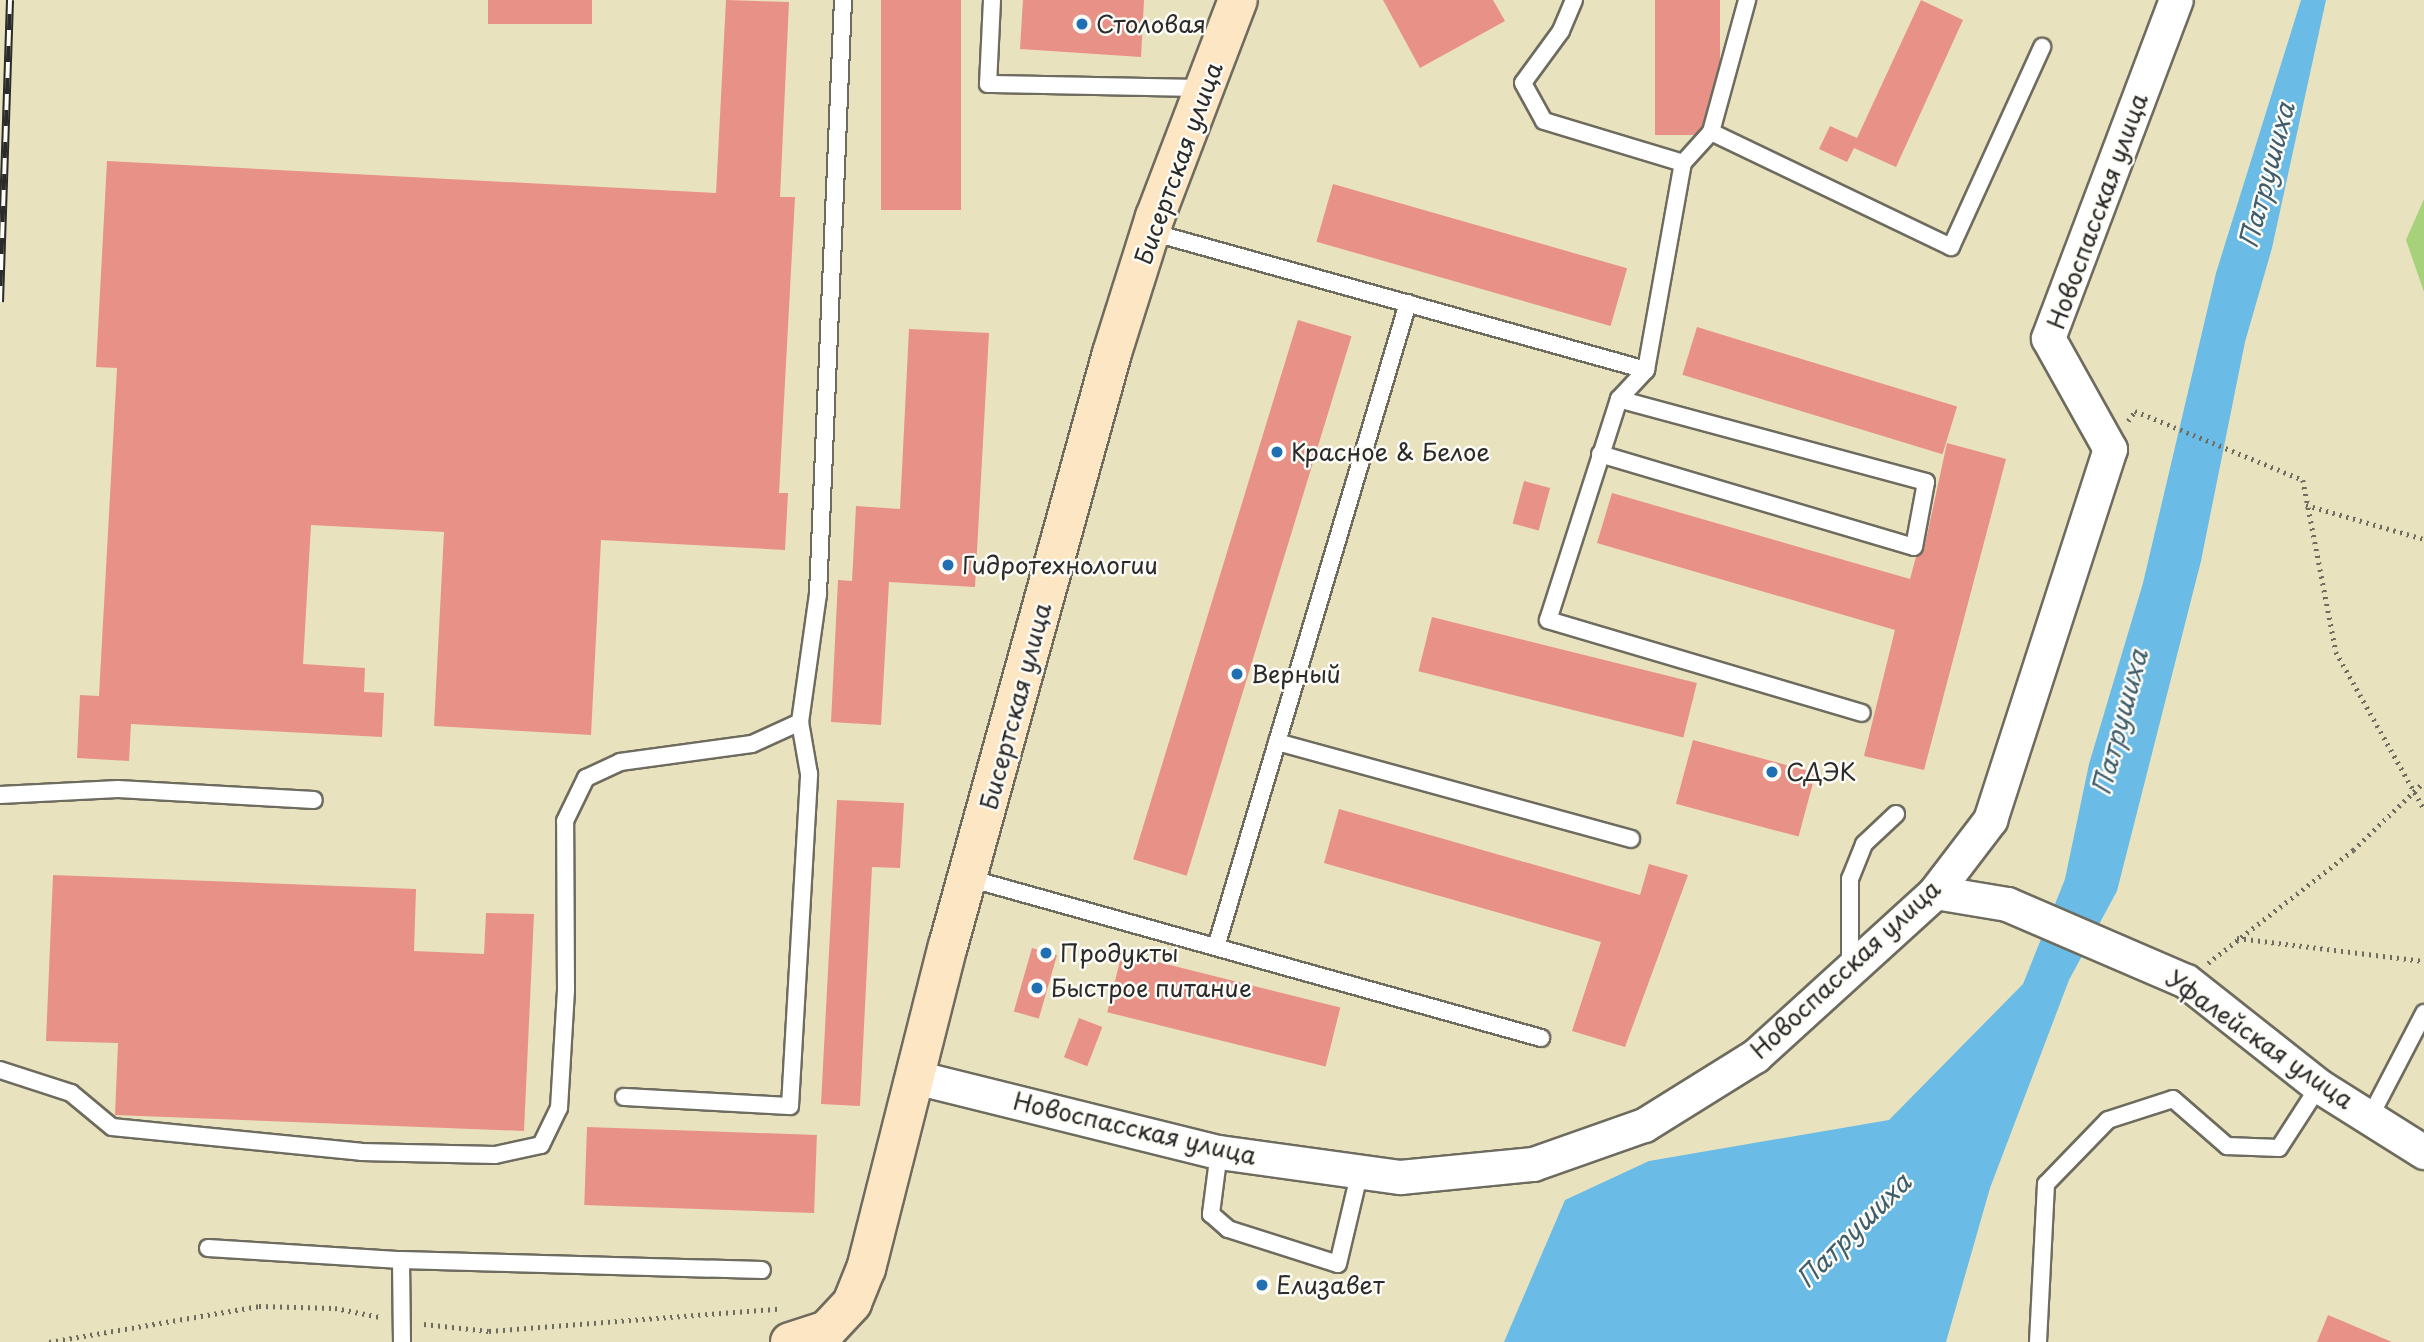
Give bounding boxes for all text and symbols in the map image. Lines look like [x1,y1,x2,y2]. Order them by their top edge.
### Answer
place label: Столовая [1096,10,1206,38]
marker: Столовая [1074,16,1090,32]
street label: Бисертская улица [1128,57,1228,269]
street label: Новоспасская улица [2041,89,2153,333]
water label: Патрушиха [2232,99,2300,251]
place label: Красное & Белое [1291,438,1490,466]
marker: Красное & Белое [1269,444,1285,460]
place label: Гидротехнологии [962,551,1158,579]
marker: Гидротехнологии [940,557,956,573]
street label: Бисертская улица [973,599,1057,813]
water label: Патрушиха [2085,646,2153,798]
place label: Верный [1251,660,1341,688]
marker: Верный [1229,666,1245,682]
place label: СДЭК [1786,758,1856,786]
marker: СДЭК [1764,764,1780,780]
street label: Новоспасская улица [1744,873,1946,1065]
place label: Продукты [1060,939,1179,967]
marker: Продукты [1038,945,1054,961]
street label: Уфалейская улица [2160,963,2360,1115]
place label: Быстрое питание [1051,974,1254,1002]
marker: Быстрое питание [1029,980,1045,996]
street label: Новоспасская улица [1010,1086,1260,1170]
water label: Патрушиха [1789,1166,1917,1294]
place label: Елизавет [1276,1271,1385,1299]
marker: Елизавет [1254,1277,1270,1293]

